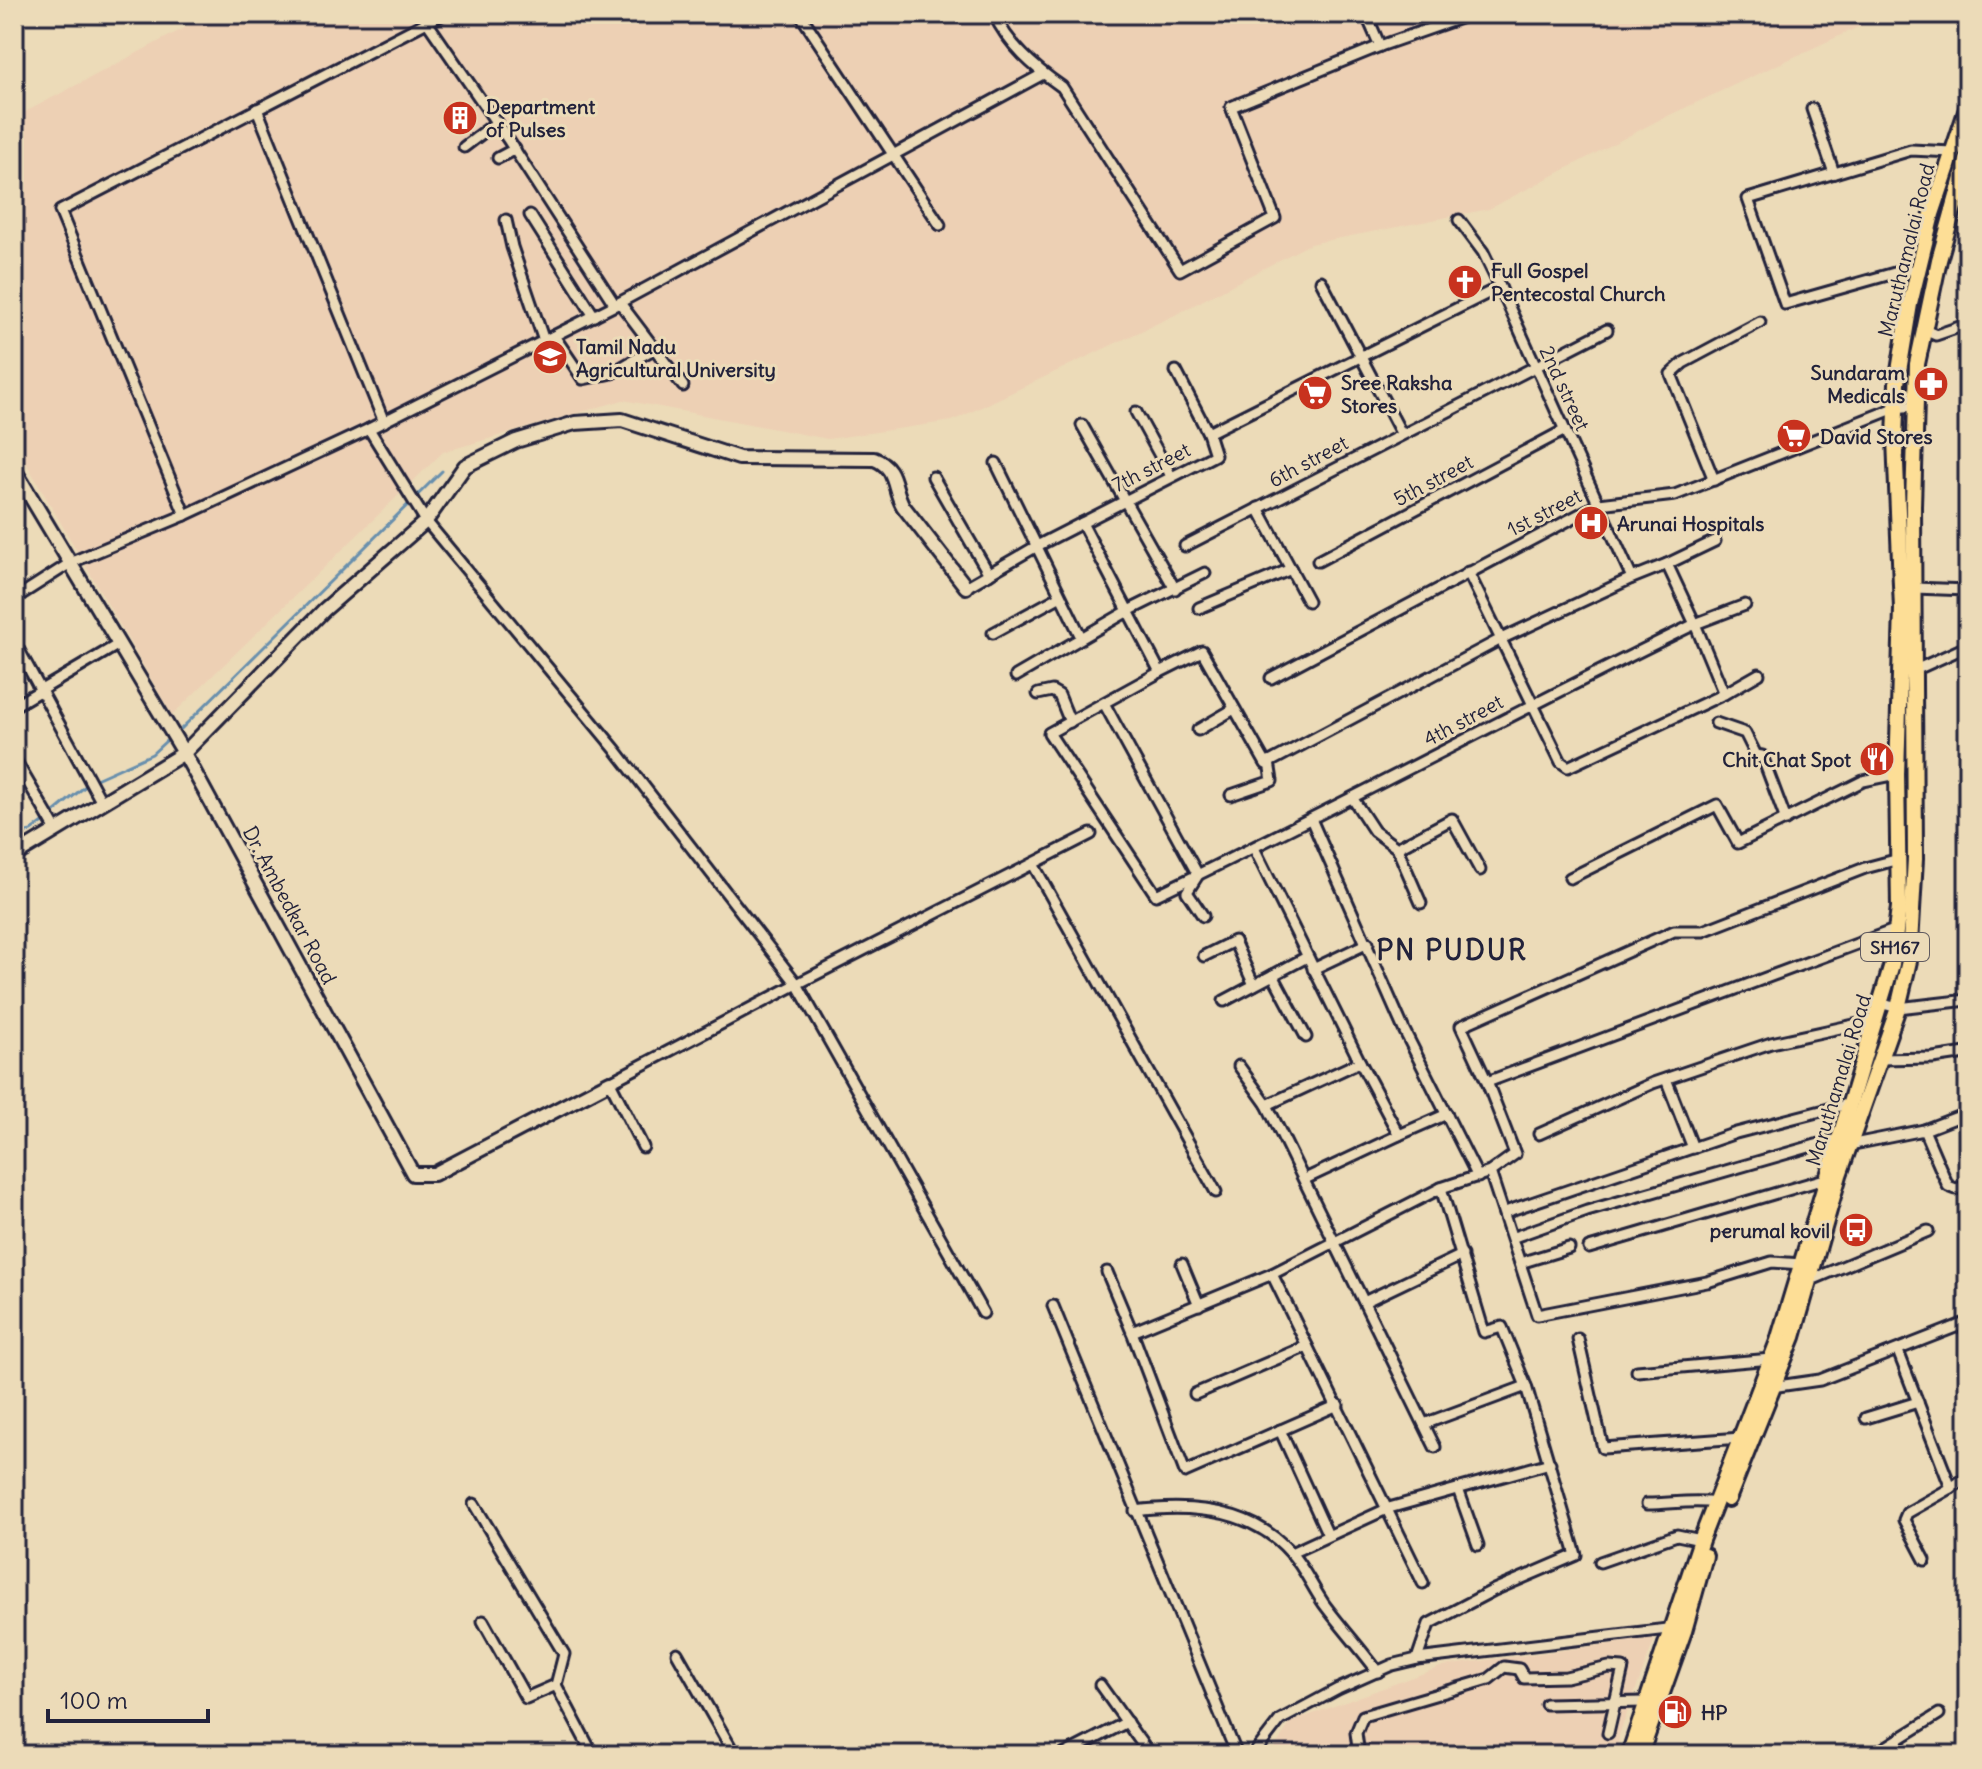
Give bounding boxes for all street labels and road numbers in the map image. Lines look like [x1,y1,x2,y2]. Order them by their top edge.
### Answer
street label: Maruthamalai Road [1872,160,1940,339]
street label: 2nd street [1534,342,1596,435]
street label: 6th street [1264,430,1352,492]
street label: 7th street [1108,437,1195,497]
street label: 5th street [1389,449,1477,511]
street label: 1st street [1503,483,1586,541]
street label: 4th street [1419,689,1507,751]
street label: Dr. Ambedkar Road [238,822,342,988]
road number: SH167 [1861,933,1929,961]
street label: Maruthamalai Road [1800,991,1876,1169]

